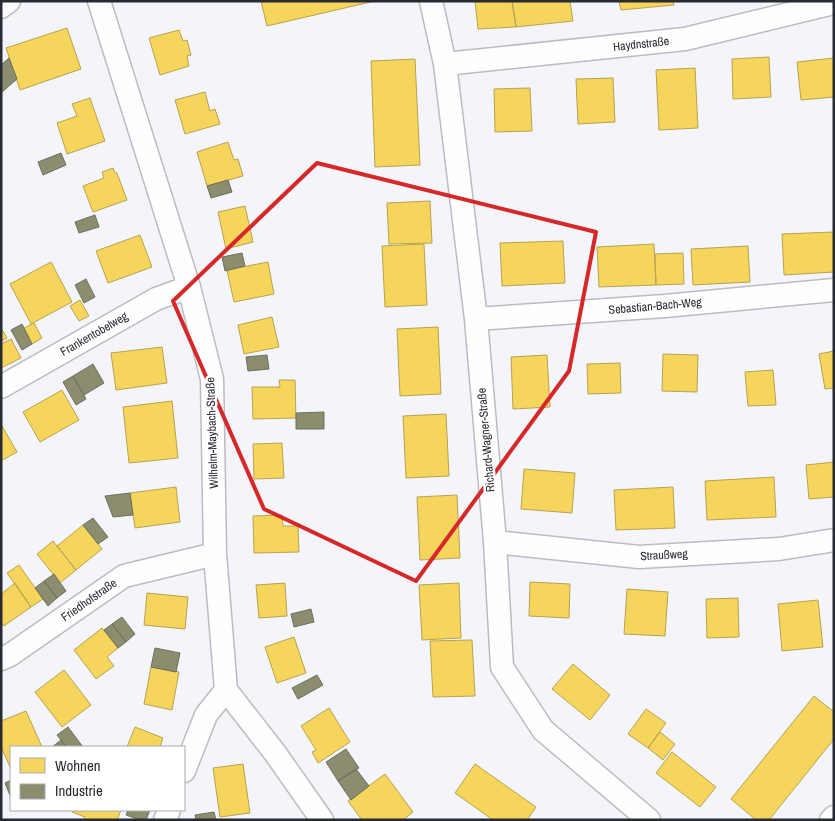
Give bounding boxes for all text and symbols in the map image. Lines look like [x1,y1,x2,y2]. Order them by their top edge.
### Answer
street label: Haydnstraße [612,33,670,55]
street label: Sebastian-Bach-Weg [608,294,703,318]
street label: Frankentobelweg [57,308,131,360]
street label: Wilhelm-Maybach-Straße [202,377,222,489]
street label: Richard-Wagner-Straße [473,387,499,493]
street label: Straußweg [640,546,689,564]
street label: Friedhofstraße [58,575,120,625]
legend [10,746,185,811]
text: Wohnen [55,755,101,776]
text: Industrie [55,780,103,801]

